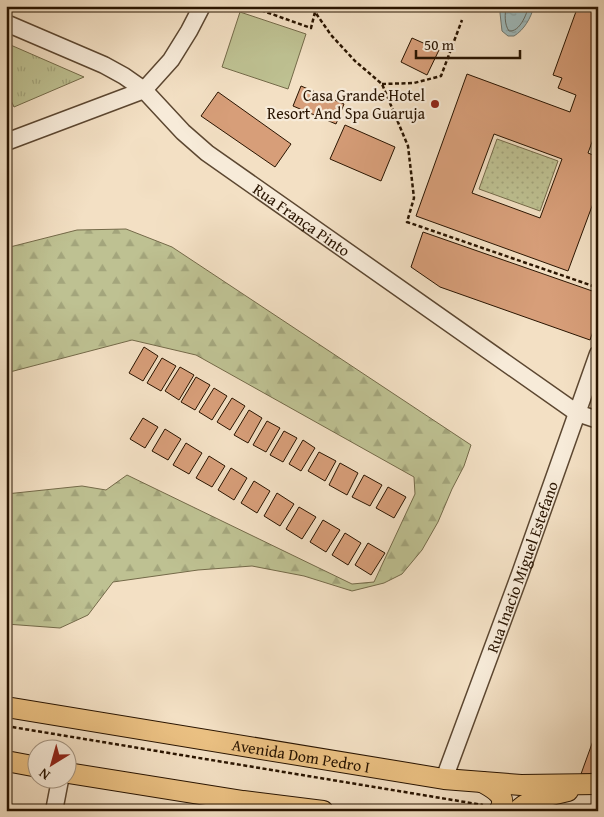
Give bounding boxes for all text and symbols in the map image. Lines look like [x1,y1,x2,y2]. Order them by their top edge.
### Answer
scale bar [416,28,520,60]
text: 50 m [424,34,455,55]
place label: Casa Grande Hotel Resort And Spa Guaruja [267,83,426,125]
marker: Casa Grande Hotel Resort And Spa Guaruja [429,98,441,110]
street label: Rua França Pinto [248,177,355,262]
street label: Rua Inacio Miguel Estefano [480,478,564,656]
street label: Avenida Dom Pedro I [230,732,372,779]
north arrow [28,740,78,790]
text: N [34,763,54,785]

